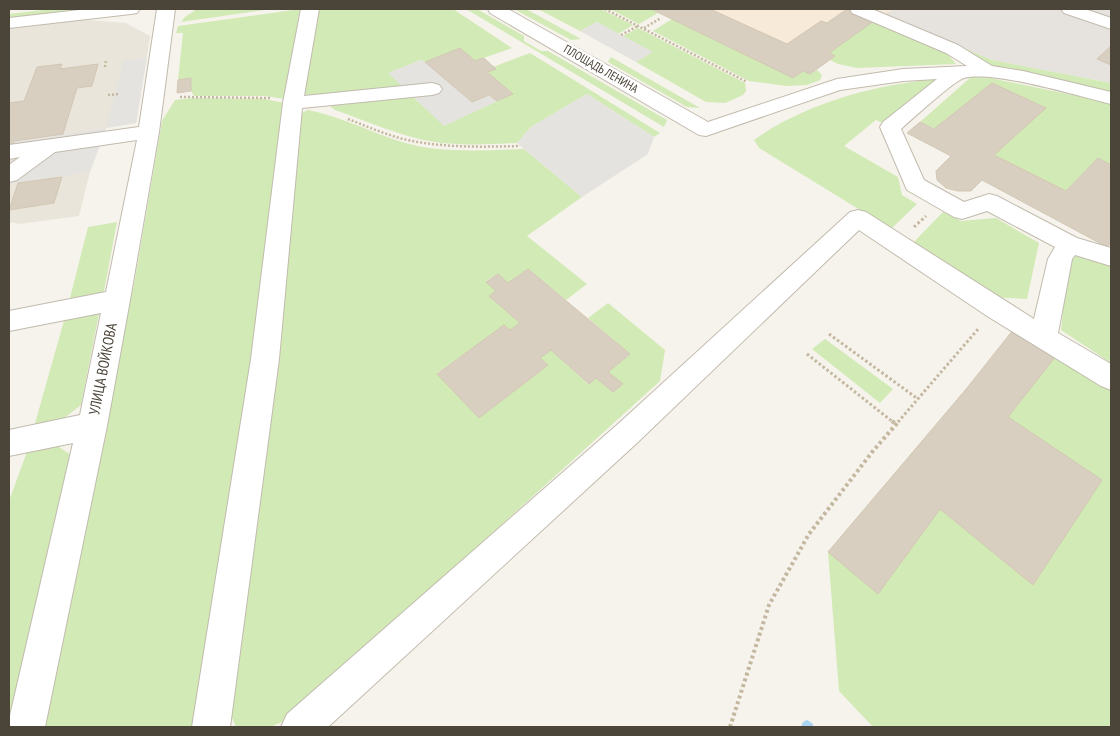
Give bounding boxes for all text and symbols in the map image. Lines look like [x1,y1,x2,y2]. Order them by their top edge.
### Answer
street label: ПЛОЩАДЬ ЛЕНИНА [561,41,641,96]
street label: УЛИЦА ВОЙКОВА [84,320,121,417]

